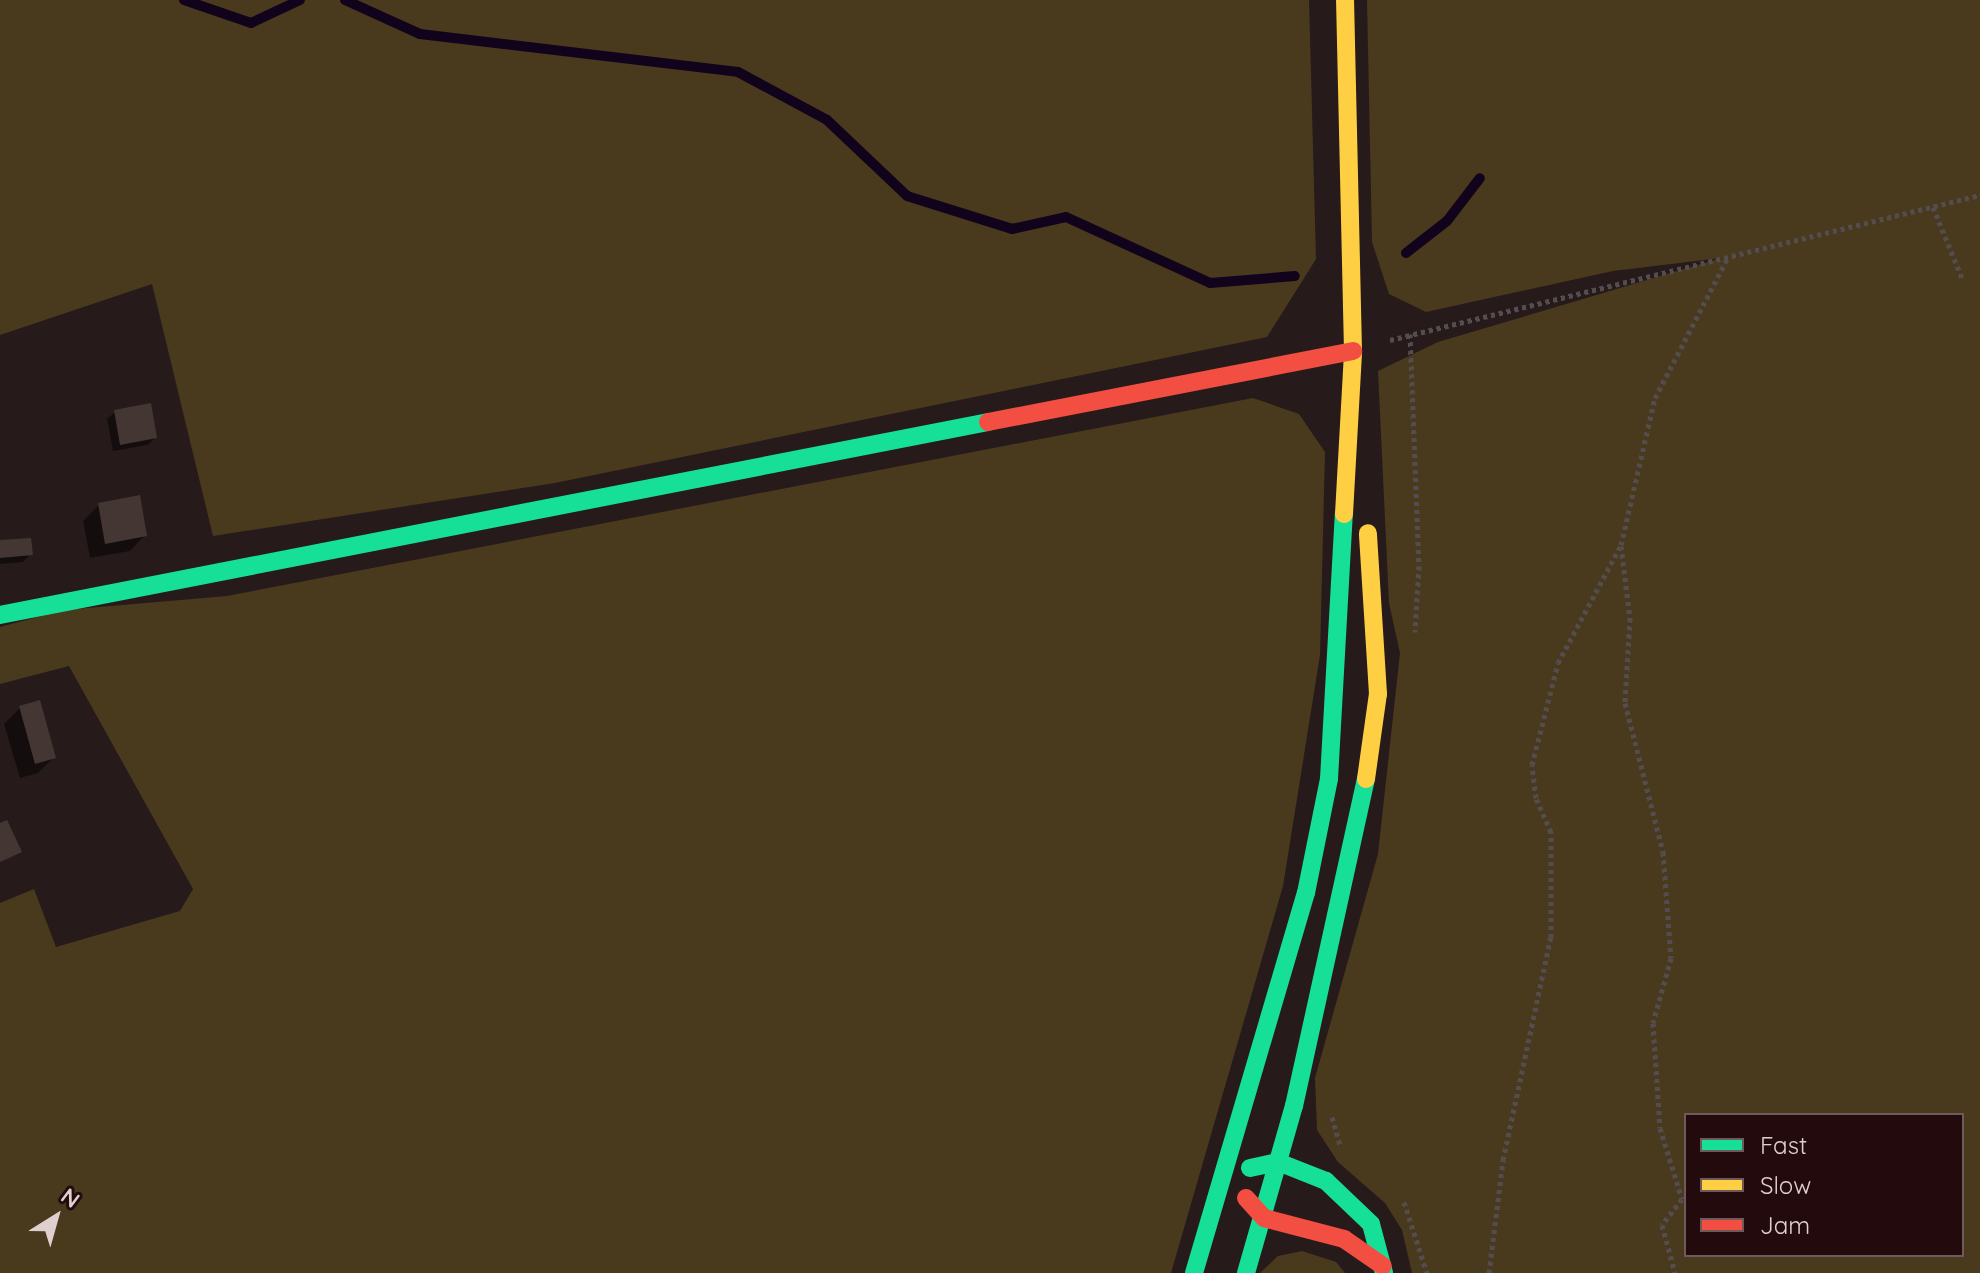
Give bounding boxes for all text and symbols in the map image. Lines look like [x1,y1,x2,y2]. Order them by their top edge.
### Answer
legend [1684,1113,1964,1257]
text: Fast [1760,1130,1807,1160]
text: Slow [1760,1170,1811,1200]
north arrow [16,1177,96,1257]
text: N [56,1182,85,1214]
text: Jam [1760,1210,1810,1240]

